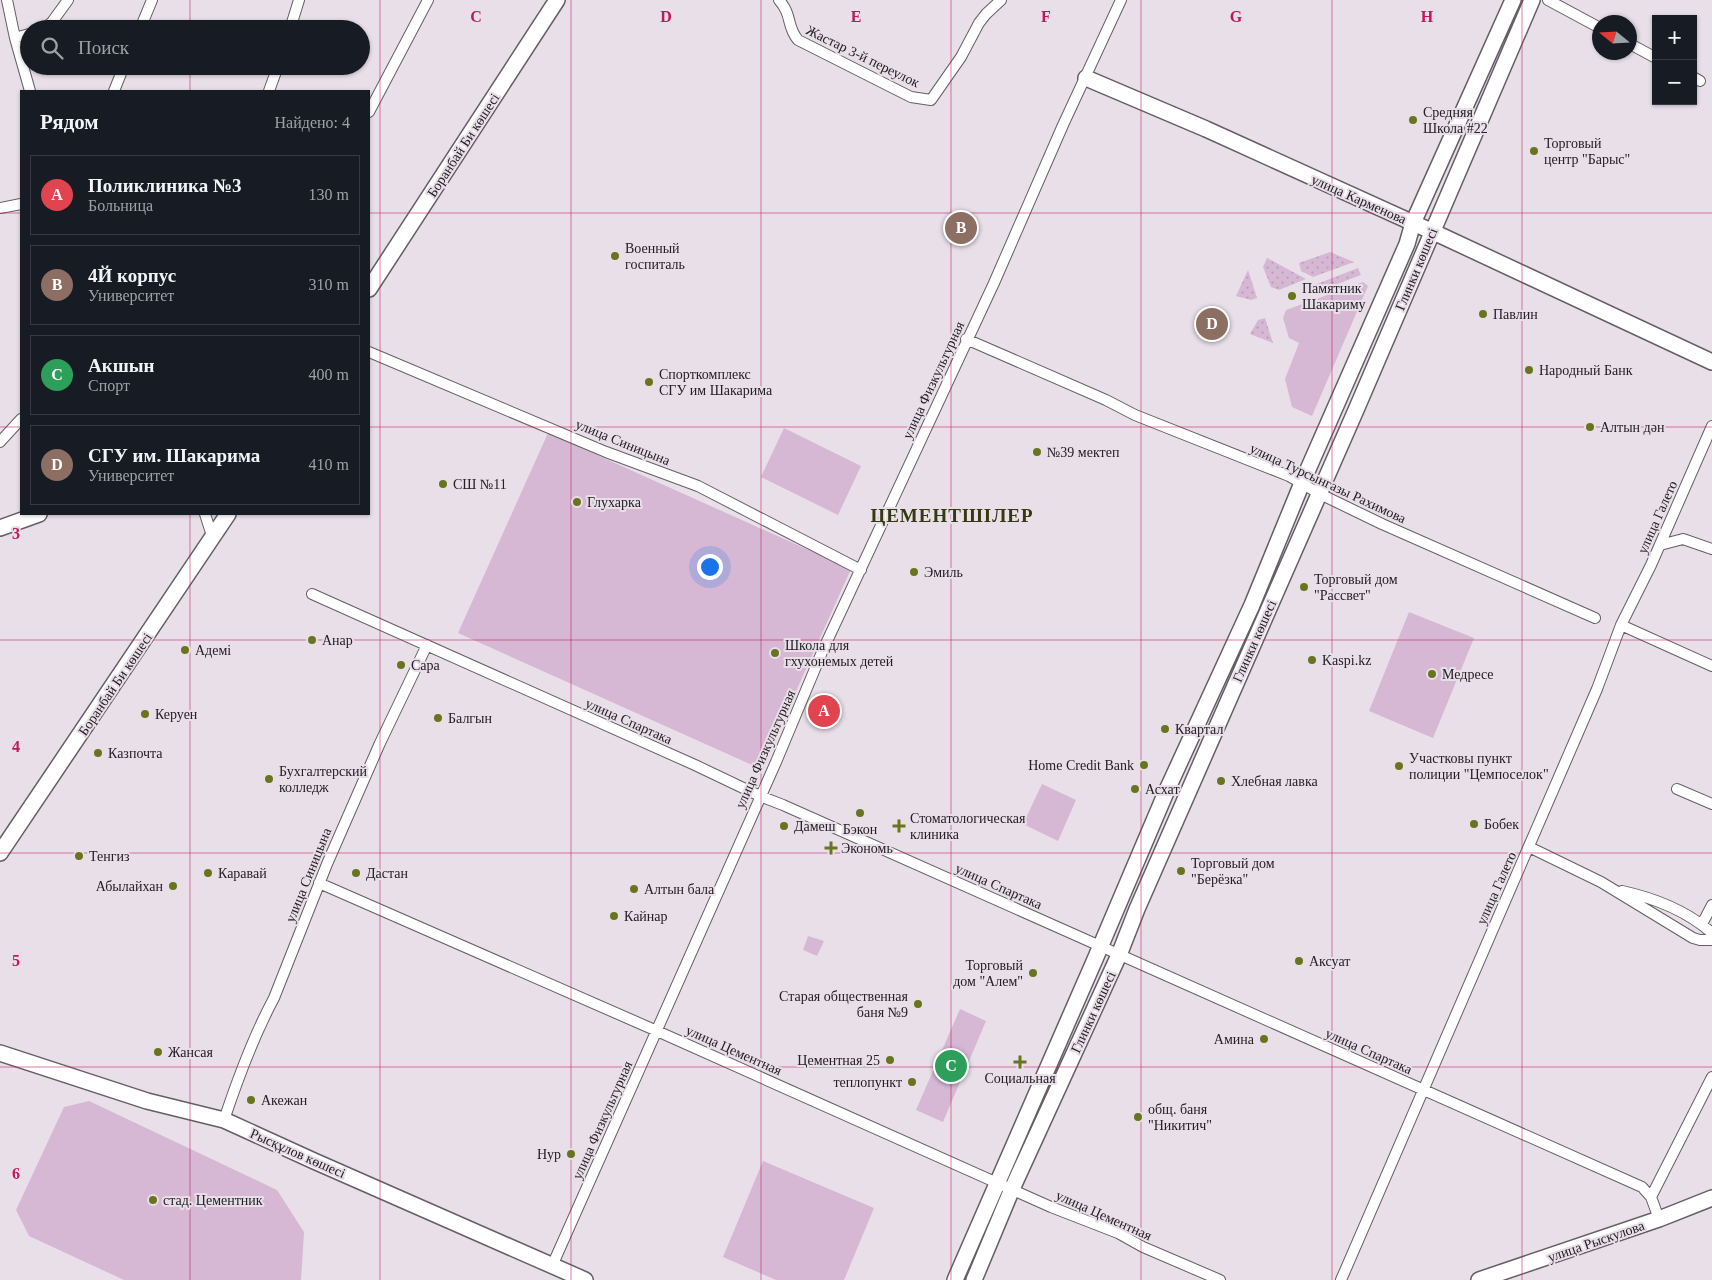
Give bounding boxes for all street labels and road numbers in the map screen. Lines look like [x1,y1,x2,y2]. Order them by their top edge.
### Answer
street label: Жастар 3-й переулок [804,23,922,90]
street label: Боранбай Би көшесі [424,91,503,200]
street label: улица Карменова [1309,172,1409,227]
street label: Глинки көшесі [1392,226,1441,313]
street label: улица Физкультурная [900,319,968,441]
street label: улица Синицына [573,417,673,469]
street label: улица Турсынгазы Рахимова [1247,441,1409,527]
street label: улица Галето [1635,478,1680,556]
street label: Глинки көшесі [1230,598,1279,684]
street label: Боранбай Би көшесі [76,630,155,738]
street label: улица Физкультурная [733,687,799,811]
street label: улица Спартака [583,696,675,748]
street label: улица Синицына [283,825,335,925]
street label: улица Галето [1474,849,1519,927]
street label: улица Спартака [953,861,1045,913]
street label: Глинки көшесі [1068,969,1119,1055]
street label: улица Цементная [684,1023,785,1079]
street label: улица Спартака [1323,1026,1415,1078]
street label: улица Физкультурная [570,1058,636,1182]
street label: Рысқұлов көшесі [248,1126,348,1181]
street label: улица Цементная [1054,1188,1155,1244]
street label: улица Рыскулова [1546,1218,1647,1265]

